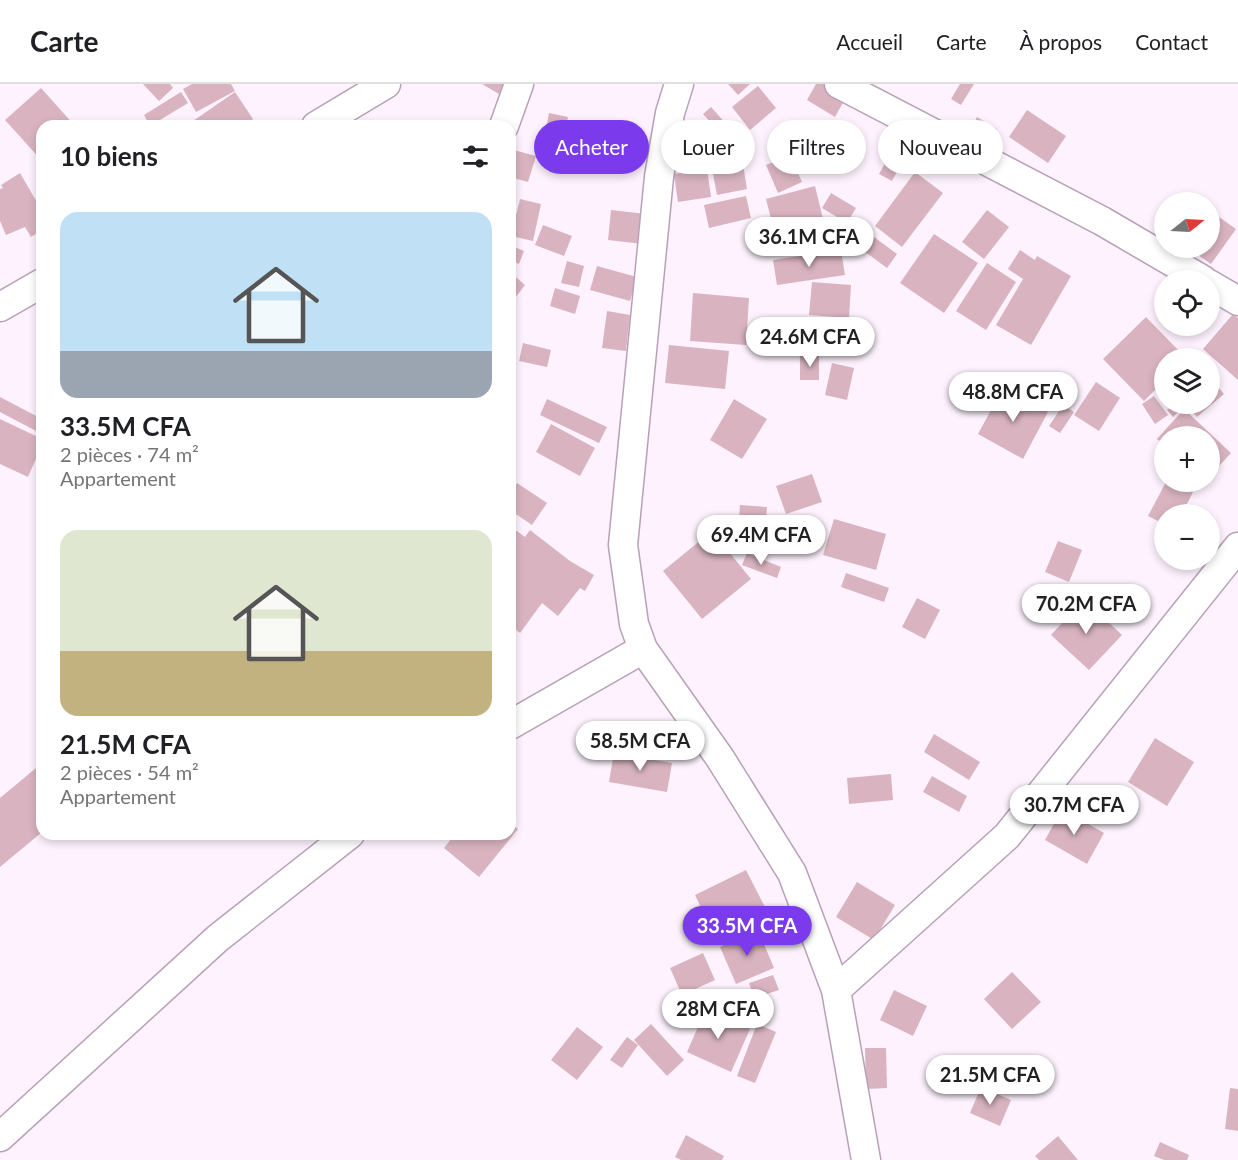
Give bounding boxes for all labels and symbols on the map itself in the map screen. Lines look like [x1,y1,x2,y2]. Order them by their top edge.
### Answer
north arrow [1154,192,1220,258]
pin: 36.1M CFA [740,217,878,268]
pin: 24.6M CFA [741,317,879,368]
pin: 48.8M CFA [944,372,1082,423]
pin: 69.4M CFA [692,515,830,566]
pin: 70.2M CFA [1017,584,1155,635]
pin: 58.5M CFA [571,721,709,772]
pin: 30.7M CFA [1005,785,1143,836]
pin: 33.5M CFA [678,906,816,957]
pin: 28M CFA [663,989,773,1040]
pin: 21.5M CFA [921,1055,1059,1106]

